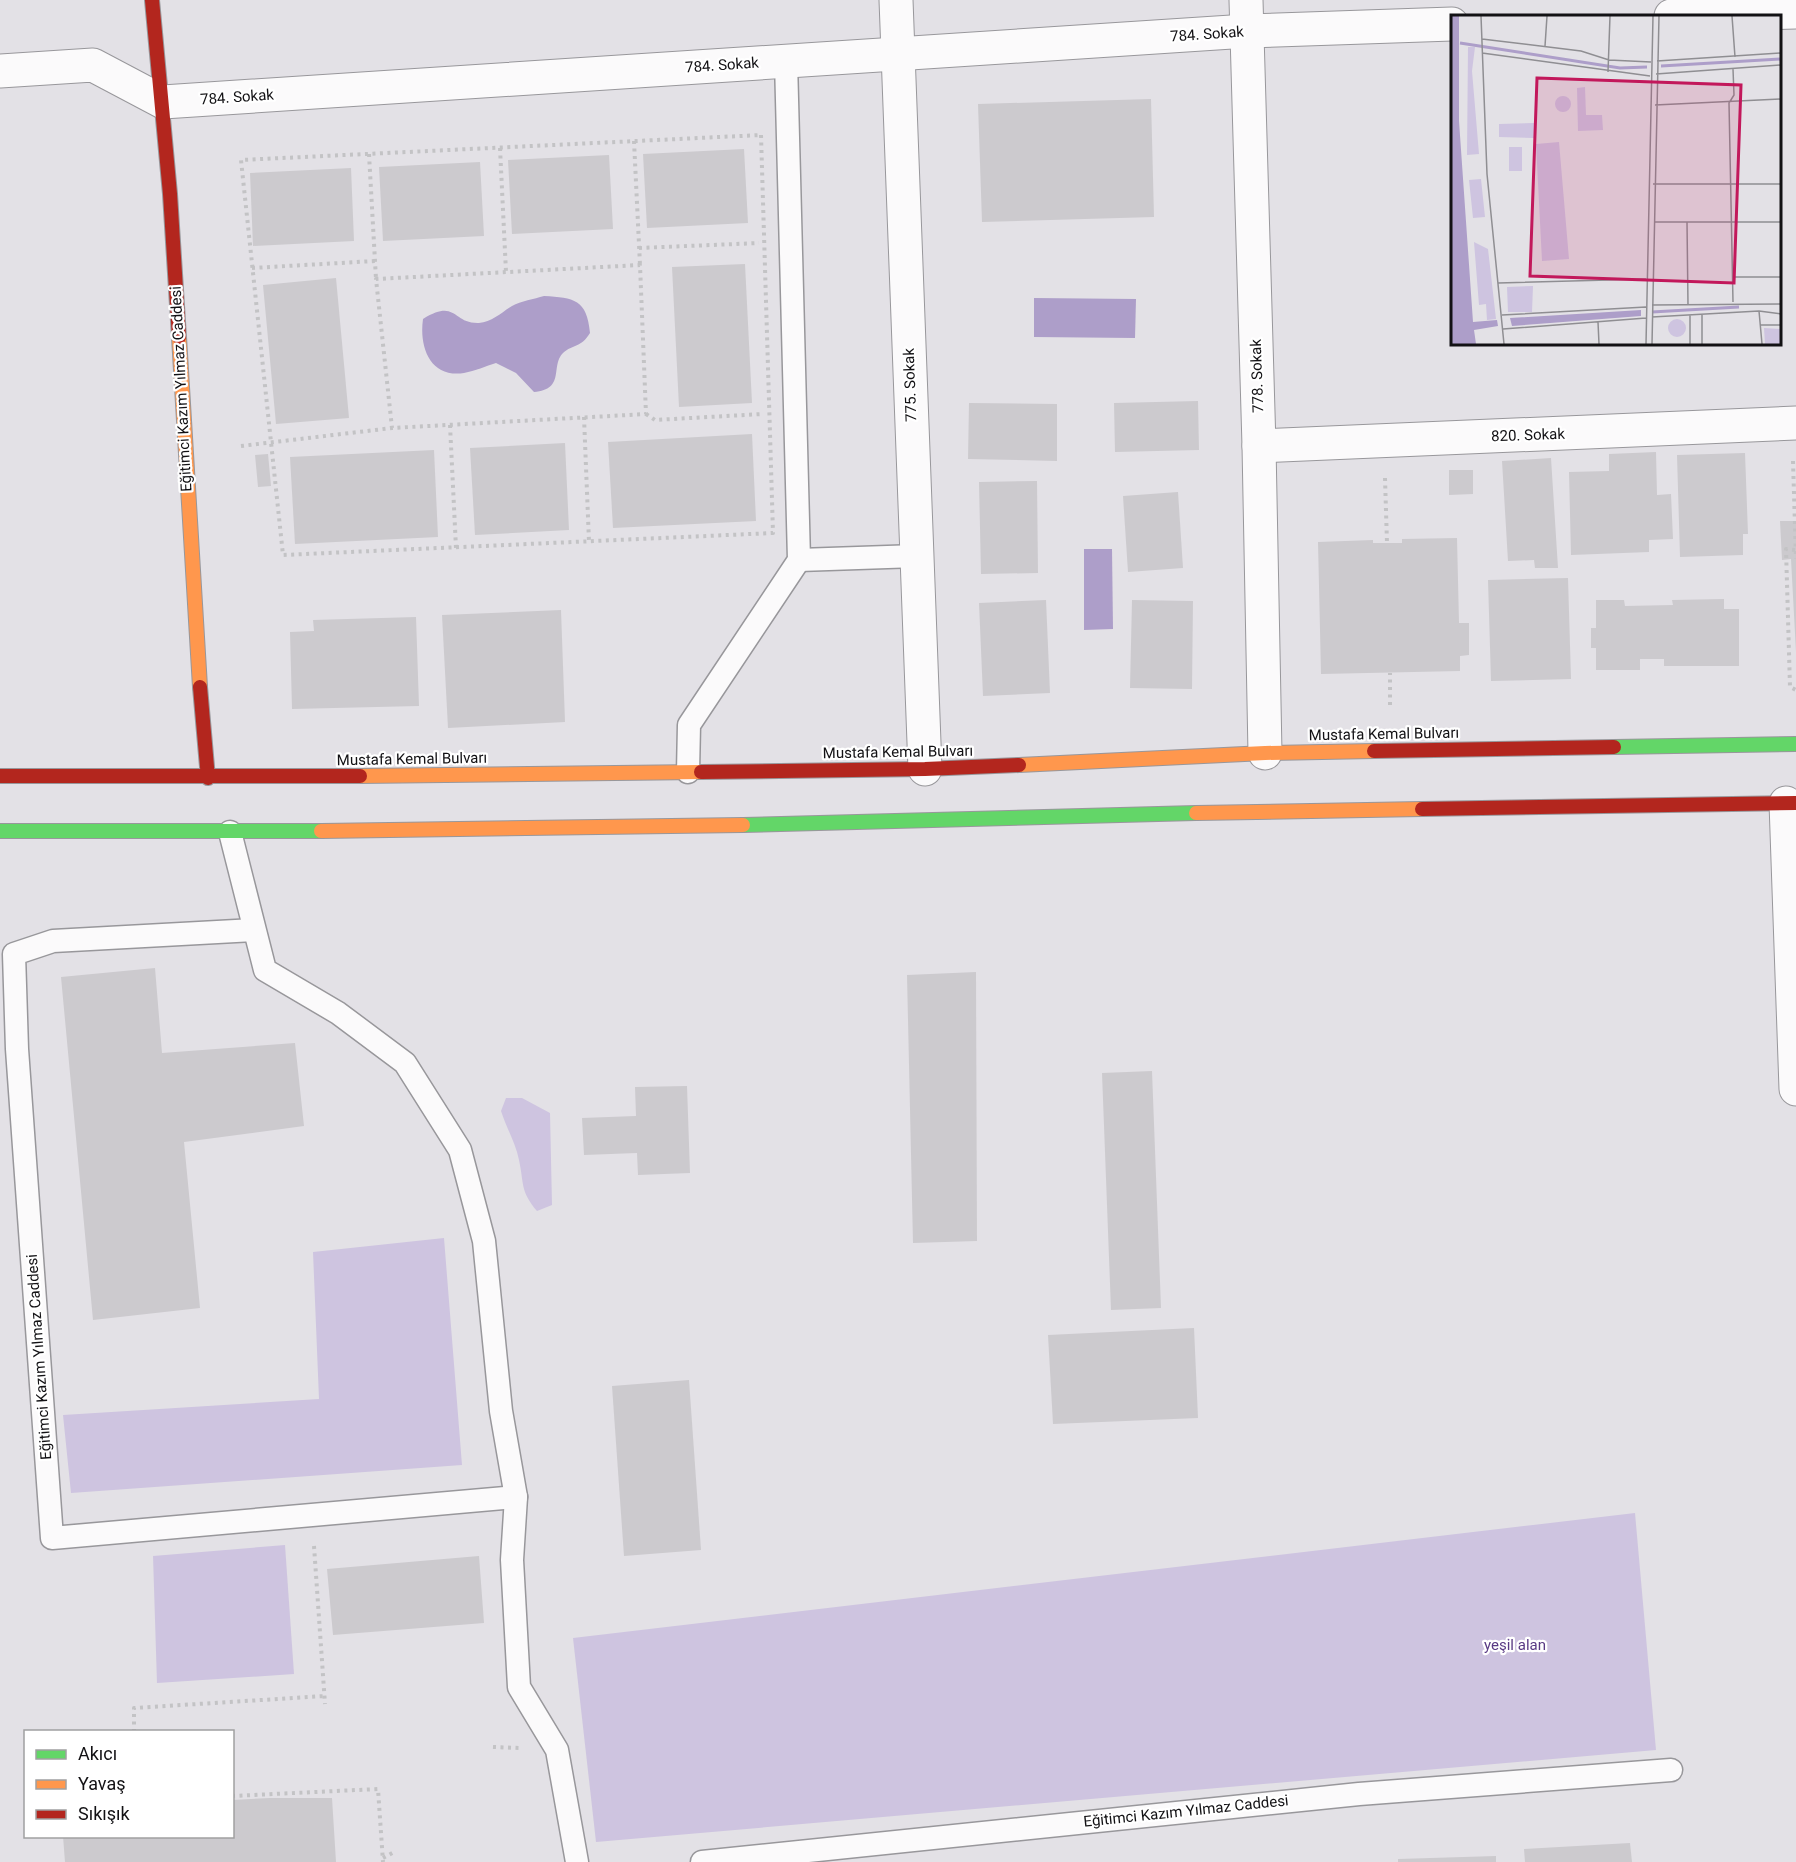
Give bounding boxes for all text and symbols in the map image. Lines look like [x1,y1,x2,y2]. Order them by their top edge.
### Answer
inset map [1451,15,1781,345]
street label: 784. Sokak [1170,22,1245,46]
street label: 784. Sokak [685,53,760,77]
street label: 784. Sokak [200,85,275,109]
street label: Eğitimci Kazım Yılmaz Caddesi [167,286,195,492]
street label: 778. Sokak [1247,338,1267,413]
street label: 775. Sokak [900,347,920,422]
street label: 820. Sokak [1491,425,1566,445]
street label: Mustafa Kemal Bulvarı [1309,724,1459,744]
street label: Mustafa Kemal Bulvarı [823,742,973,762]
street label: Mustafa Kemal Bulvarı [337,749,487,769]
street label: Eğitimci Kazım Yılmaz Caddesi [23,1254,55,1460]
park label: yeşil alan [1484,1636,1546,1654]
legend [24,1730,234,1838]
text: Akıcı [78,1743,117,1764]
text: Yavaş [78,1773,126,1794]
street label: Eğitimci Kazım Yılmaz Caddesi [1083,1791,1289,1831]
text: Sıkışık [78,1803,130,1824]

